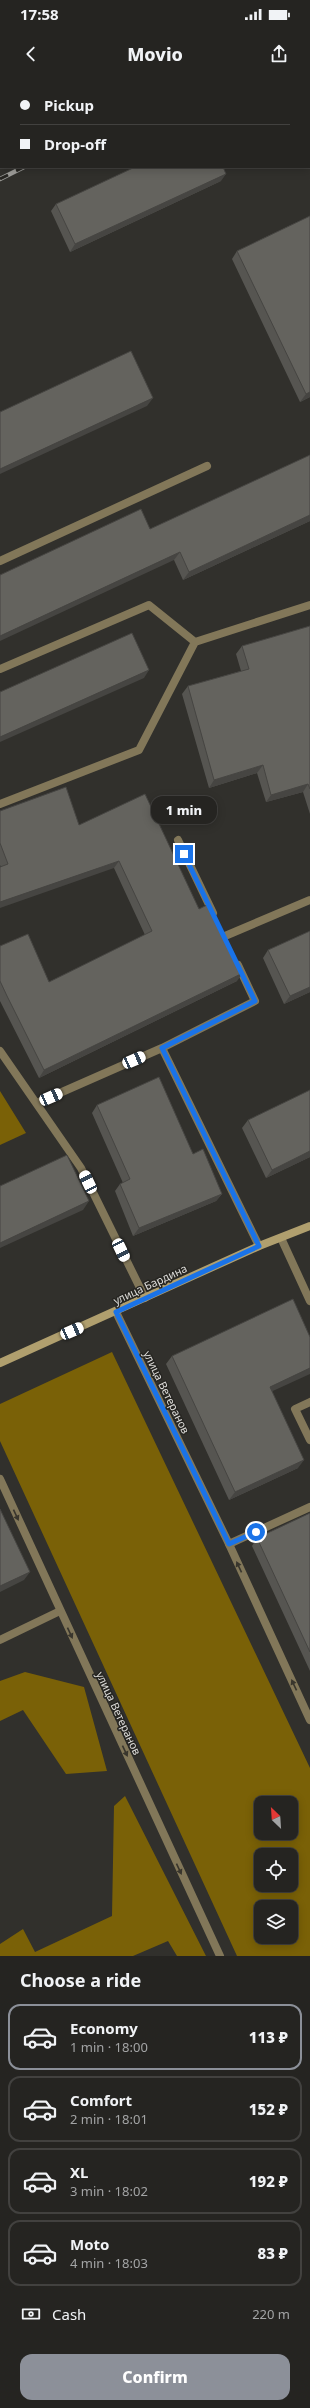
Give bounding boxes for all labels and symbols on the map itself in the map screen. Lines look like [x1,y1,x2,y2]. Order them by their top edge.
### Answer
callout: 1 min [151,796,217,824]
route end [175,845,193,863]
car [121,1050,147,1070]
car [38,1087,64,1107]
car [77,1169,99,1195]
car [110,1237,132,1263]
street label: улица Бардина [111,1260,189,1308]
car [59,1321,85,1341]
street label: улица Ветеранов [140,1348,194,1436]
one-way arrow [13,1509,19,1520]
route start [247,1523,265,1541]
one-way arrow [236,1561,242,1572]
one-way arrow [67,1627,73,1639]
street label: улица Ветеранов [93,1669,145,1757]
one-way arrow [291,1679,297,1690]
one-way arrow [122,1745,128,1757]
north arrow [254,1796,298,1840]
one-way arrow [176,1863,182,1875]

